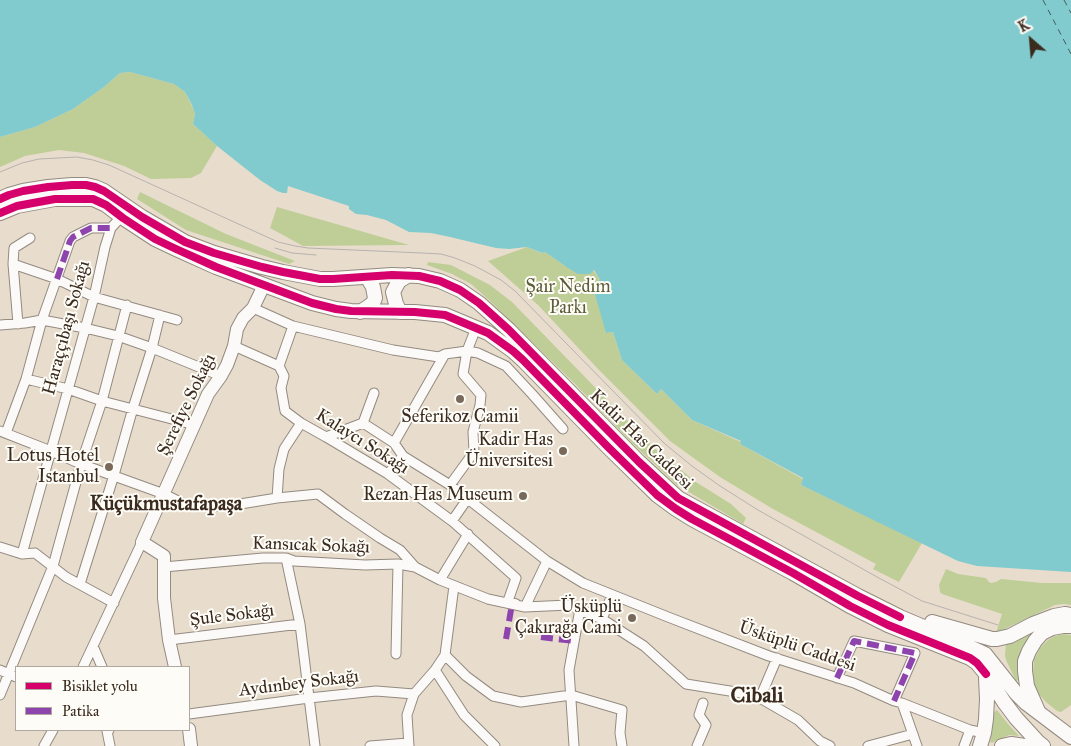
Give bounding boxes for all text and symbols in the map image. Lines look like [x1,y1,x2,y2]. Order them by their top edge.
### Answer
north arrow [1006,15,1056,65]
text: K [1016,16,1032,36]
street label: Haraççıbaşı Sokağı [39,258,95,398]
park label: Şair Nedim Parkı [525,277,611,320]
street label: Şerefiye Sokağı [153,350,221,460]
street label: Kadir Has Caddesi [585,385,697,495]
marker: Seferikoz Camii [454,393,466,405]
street label: Kalaycı Sokağı [311,405,413,479]
place label: Seferikoz Camii [401,407,519,429]
place label: Kadir Has Üniversitesi [465,430,553,472]
marker: Kadir Has Üniversitesi [557,445,569,457]
place label: Lotus Hotel Istanbul [7,446,99,488]
marker: Lotus Hotel Istanbul [103,461,115,473]
place label: Rezan Has Museum [363,485,513,507]
marker: Rezan Has Museum [517,490,529,502]
district label: Küçükmustafapaşa [90,493,242,517]
street label: Kansıcak Sokağı [252,533,370,559]
place label: Üsküplü Çakırağa Cami [515,597,622,640]
street label: Şule Sokağı [189,600,275,632]
marker: Üsküplü Çakırağa Cami [626,612,638,624]
street label: Üsküplü Caddesi [736,617,858,677]
legend [15,666,190,731]
street label: Aydınbey Sokağı [238,666,360,702]
text: Bisiklet yolu [62,677,138,695]
district label: Cibali [731,684,783,710]
text: Patika [62,702,99,720]

